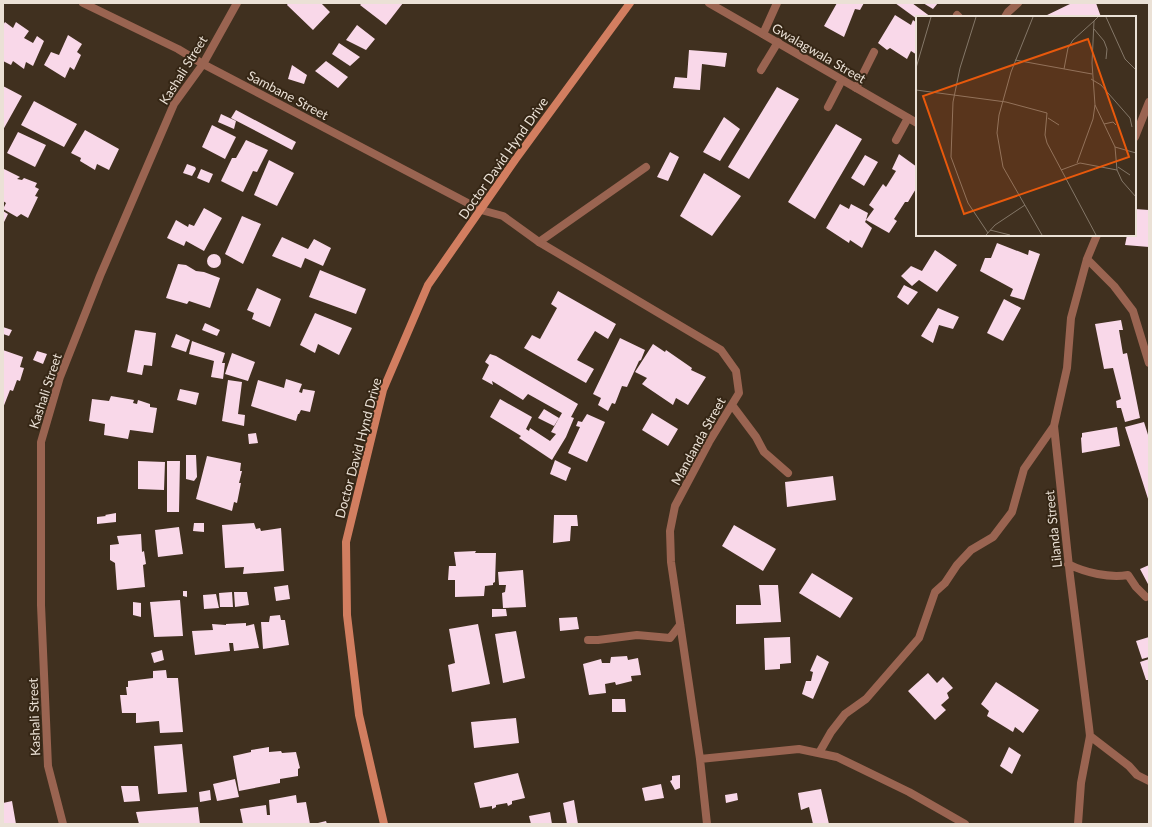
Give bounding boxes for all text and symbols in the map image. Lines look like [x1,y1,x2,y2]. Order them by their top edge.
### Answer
inset map [916,16,1136,236]
street label: Gwalagwala Street [769,20,869,87]
street label: Kashali Street [156,32,211,107]
street label: Sambane Street [245,67,332,123]
street label: Doctor David Hynd Drive [455,94,551,222]
street label: Kashali Street [25,351,65,431]
street label: Doctor David Hynd Drive [332,376,385,520]
street label: Mandanda Street [667,394,729,488]
street label: Lilanda Street [1041,489,1065,569]
street label: Kashali Street [25,677,43,756]

